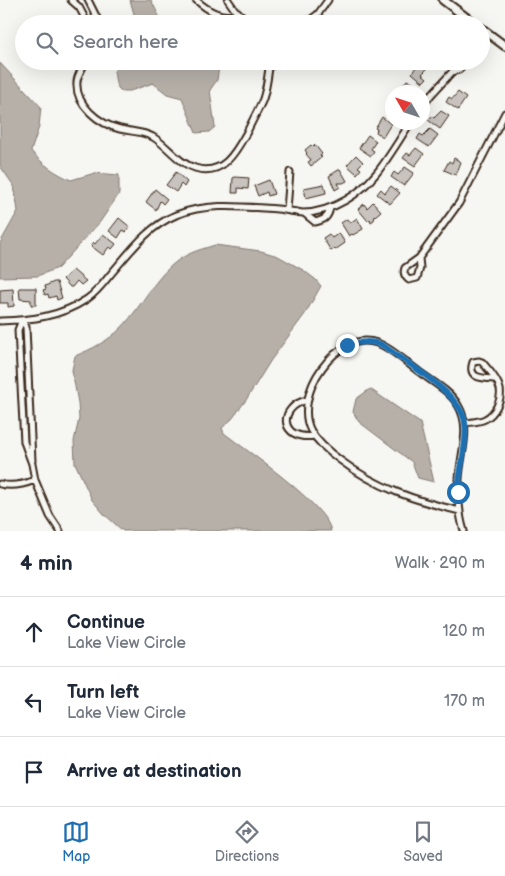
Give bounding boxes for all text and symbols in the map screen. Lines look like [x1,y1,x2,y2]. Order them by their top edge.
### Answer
search box [15,15,490,70]
icon: search [33,29,61,57]
text: Search here [73,31,178,54]
north arrow [385,85,430,130]
route end [336,334,359,357]
route start [447,481,470,504]
text: 4 min [20,551,73,576]
text: Walk · 290 m [395,554,485,573]
text: Continue [67,611,145,634]
icon: ahead [20,618,48,646]
text: 120 m [442,622,485,641]
text: Lake View Circle [67,634,186,653]
text: Turn left [67,681,139,704]
icon: left [20,688,48,716]
text: 170 m [444,692,485,711]
text: Lake View Circle [67,704,186,723]
icon: arrive [20,758,48,786]
text: Arrive at destination [67,760,242,783]
tab: Map [62,818,90,865]
tab: Directions [215,818,279,865]
tab: Saved [403,818,443,865]

